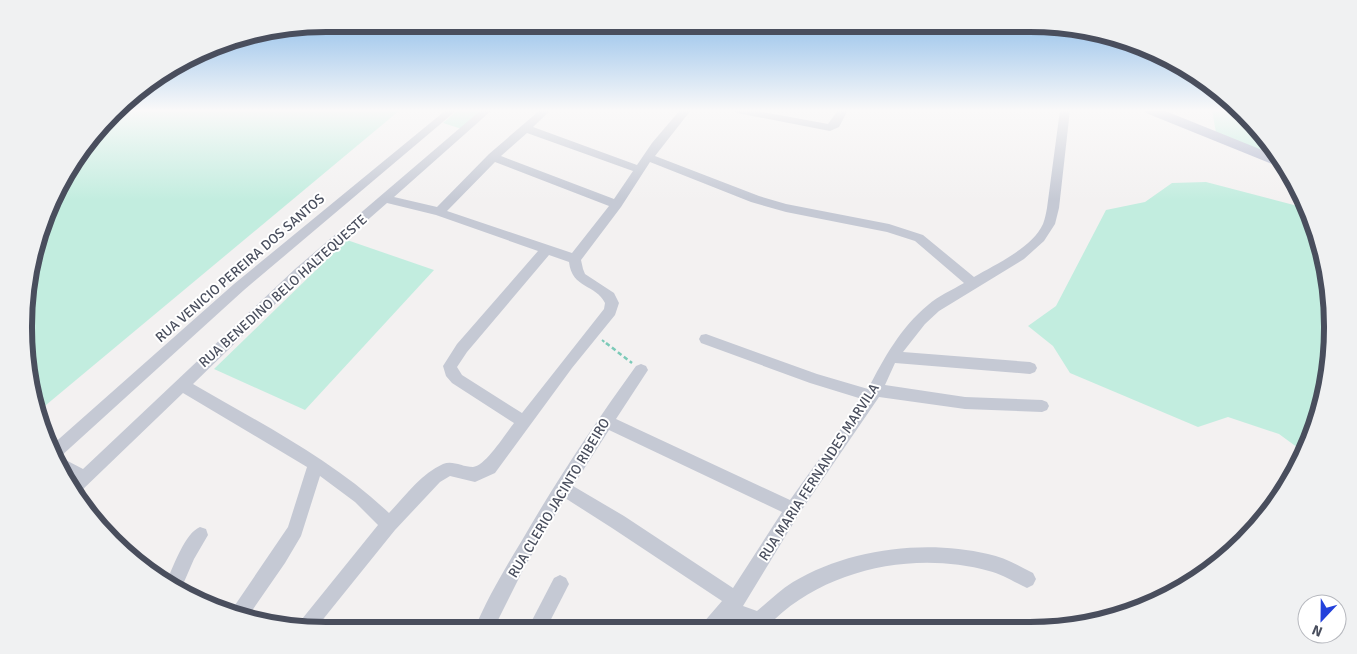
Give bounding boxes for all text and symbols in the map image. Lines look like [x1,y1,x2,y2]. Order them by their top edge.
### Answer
street label: RUA VENICIO PEREIRA DOS SANTOS [152,190,328,346]
street label: RUA BENEDINO BELO HALTEQUESTE [195,211,371,371]
street label: RUA MARIA FERNANDES MARVILA [755,380,883,564]
street label: RUA CLERIO JACINTO RIBEIRO [505,415,613,581]
north arrow [1297,594,1347,644]
text: N [1310,621,1325,640]

